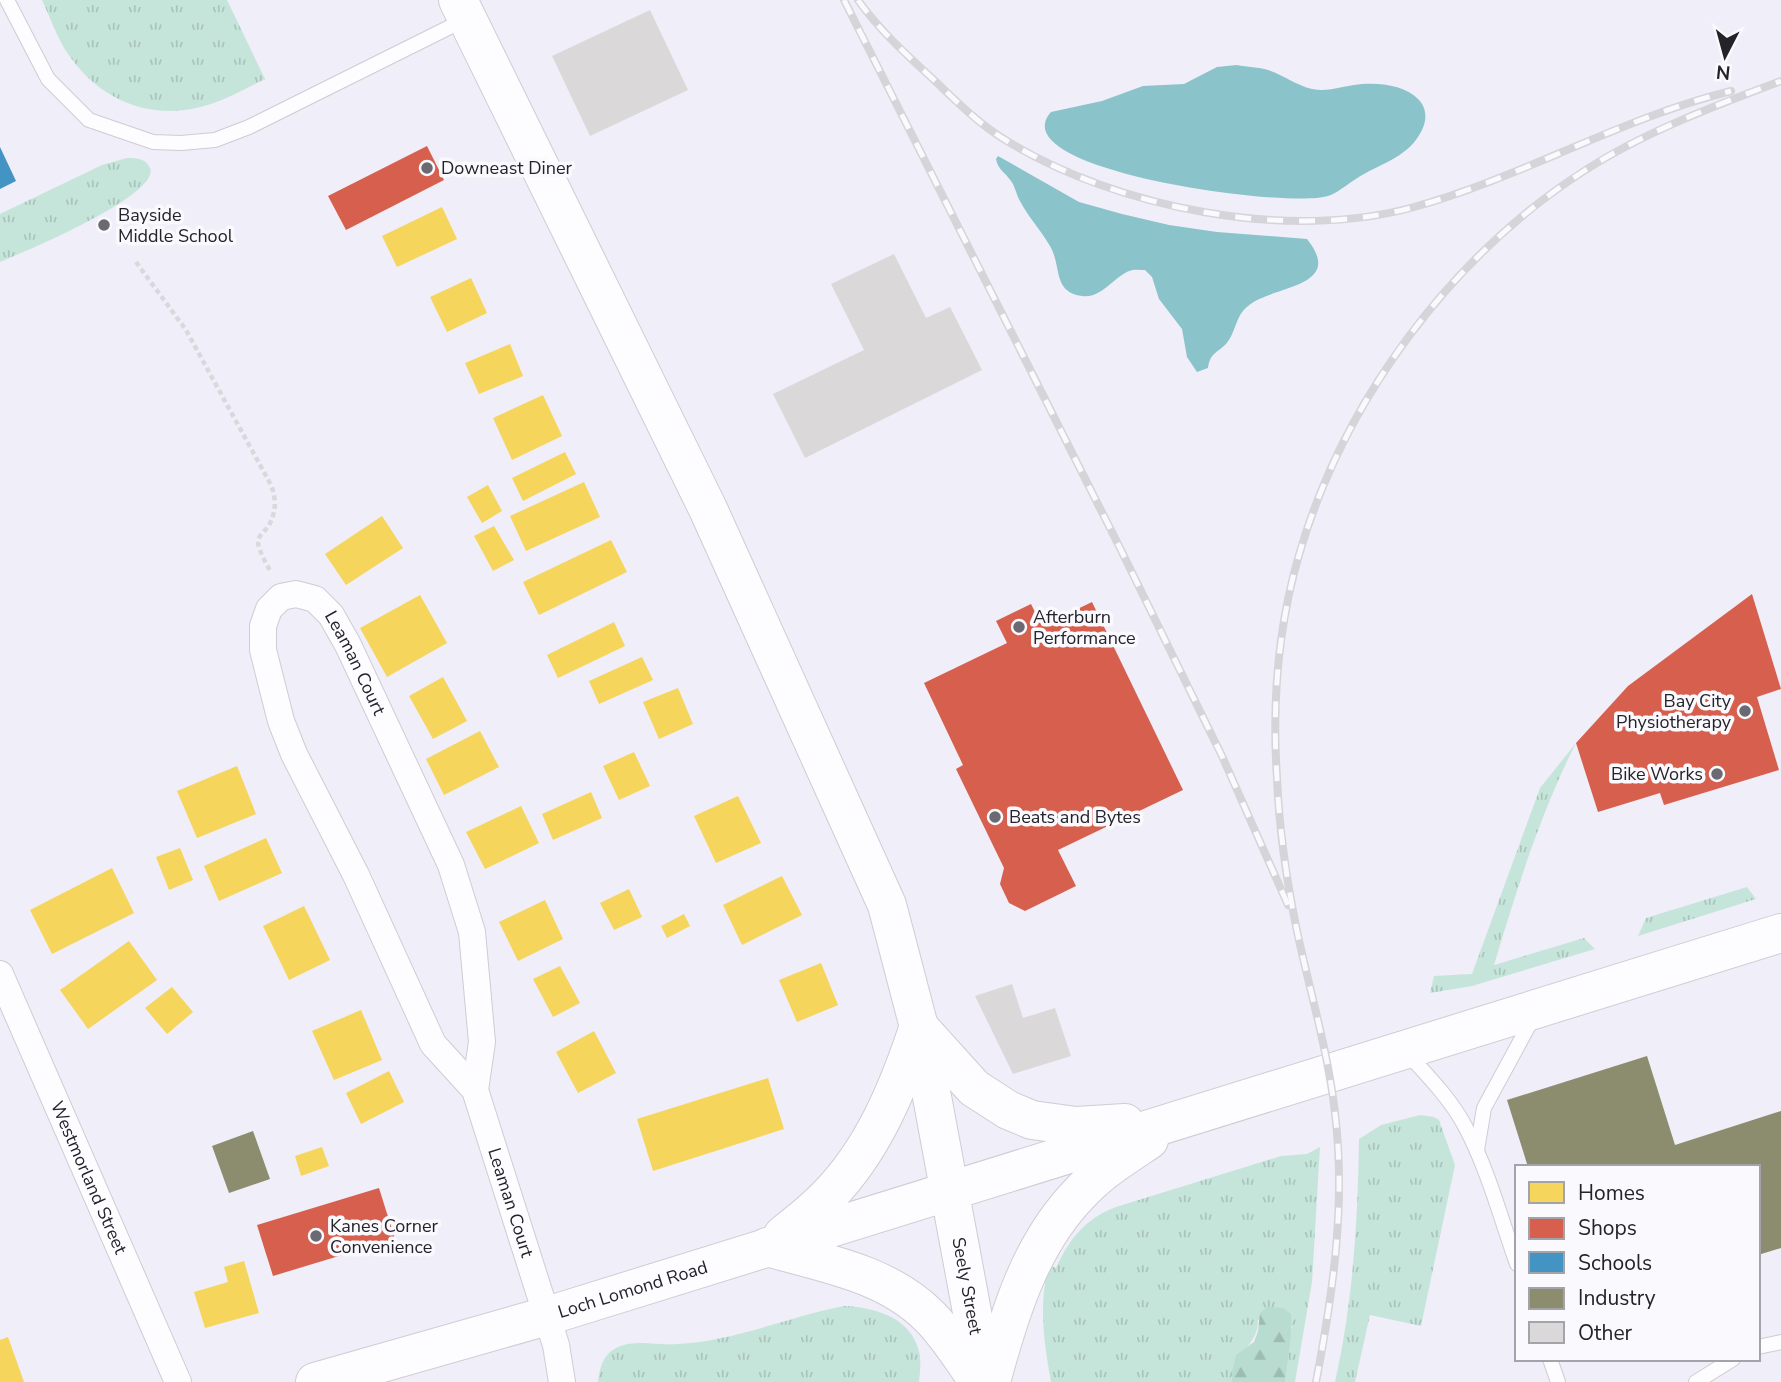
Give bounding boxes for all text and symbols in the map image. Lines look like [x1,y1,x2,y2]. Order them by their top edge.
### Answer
north arrow [1690,21,1760,91]
text: N [1715,58,1732,86]
place label: Downeast Diner [441,156,573,180]
marker: Downeast Diner [419,160,435,176]
place label: Bayside Middle School [118,203,234,248]
marker: Bayside Middle School [96,217,112,233]
place label: Afterburn Performance [1033,605,1136,650]
street label: Leaman Court [319,606,391,720]
marker: Afterburn Performance [1011,619,1027,635]
place label: Bay City Physiotherapy [1616,689,1732,734]
marker: Bay City Physiotherapy [1737,703,1753,719]
place label: Bike Works [1611,762,1703,786]
marker: Bike Works [1709,766,1725,782]
place label: Beats and Bytes [1009,805,1141,829]
marker: Beats and Bytes [987,809,1003,825]
street label: Westmorland Street [45,1097,133,1258]
street label: Leaman Court [482,1145,540,1261]
legend [1515,1165,1760,1361]
text: Homes [1578,1179,1645,1207]
place label: Kanes Corner Convenience [330,1214,439,1259]
text: Shops [1578,1214,1637,1242]
marker: Kanes Corner Convenience [308,1228,324,1244]
street label: Seely Street [946,1235,988,1337]
text: Schools [1578,1249,1652,1277]
street label: Loch Lomond Road [555,1255,710,1324]
text: Industry [1578,1284,1656,1312]
text: Other [1578,1319,1633,1347]

